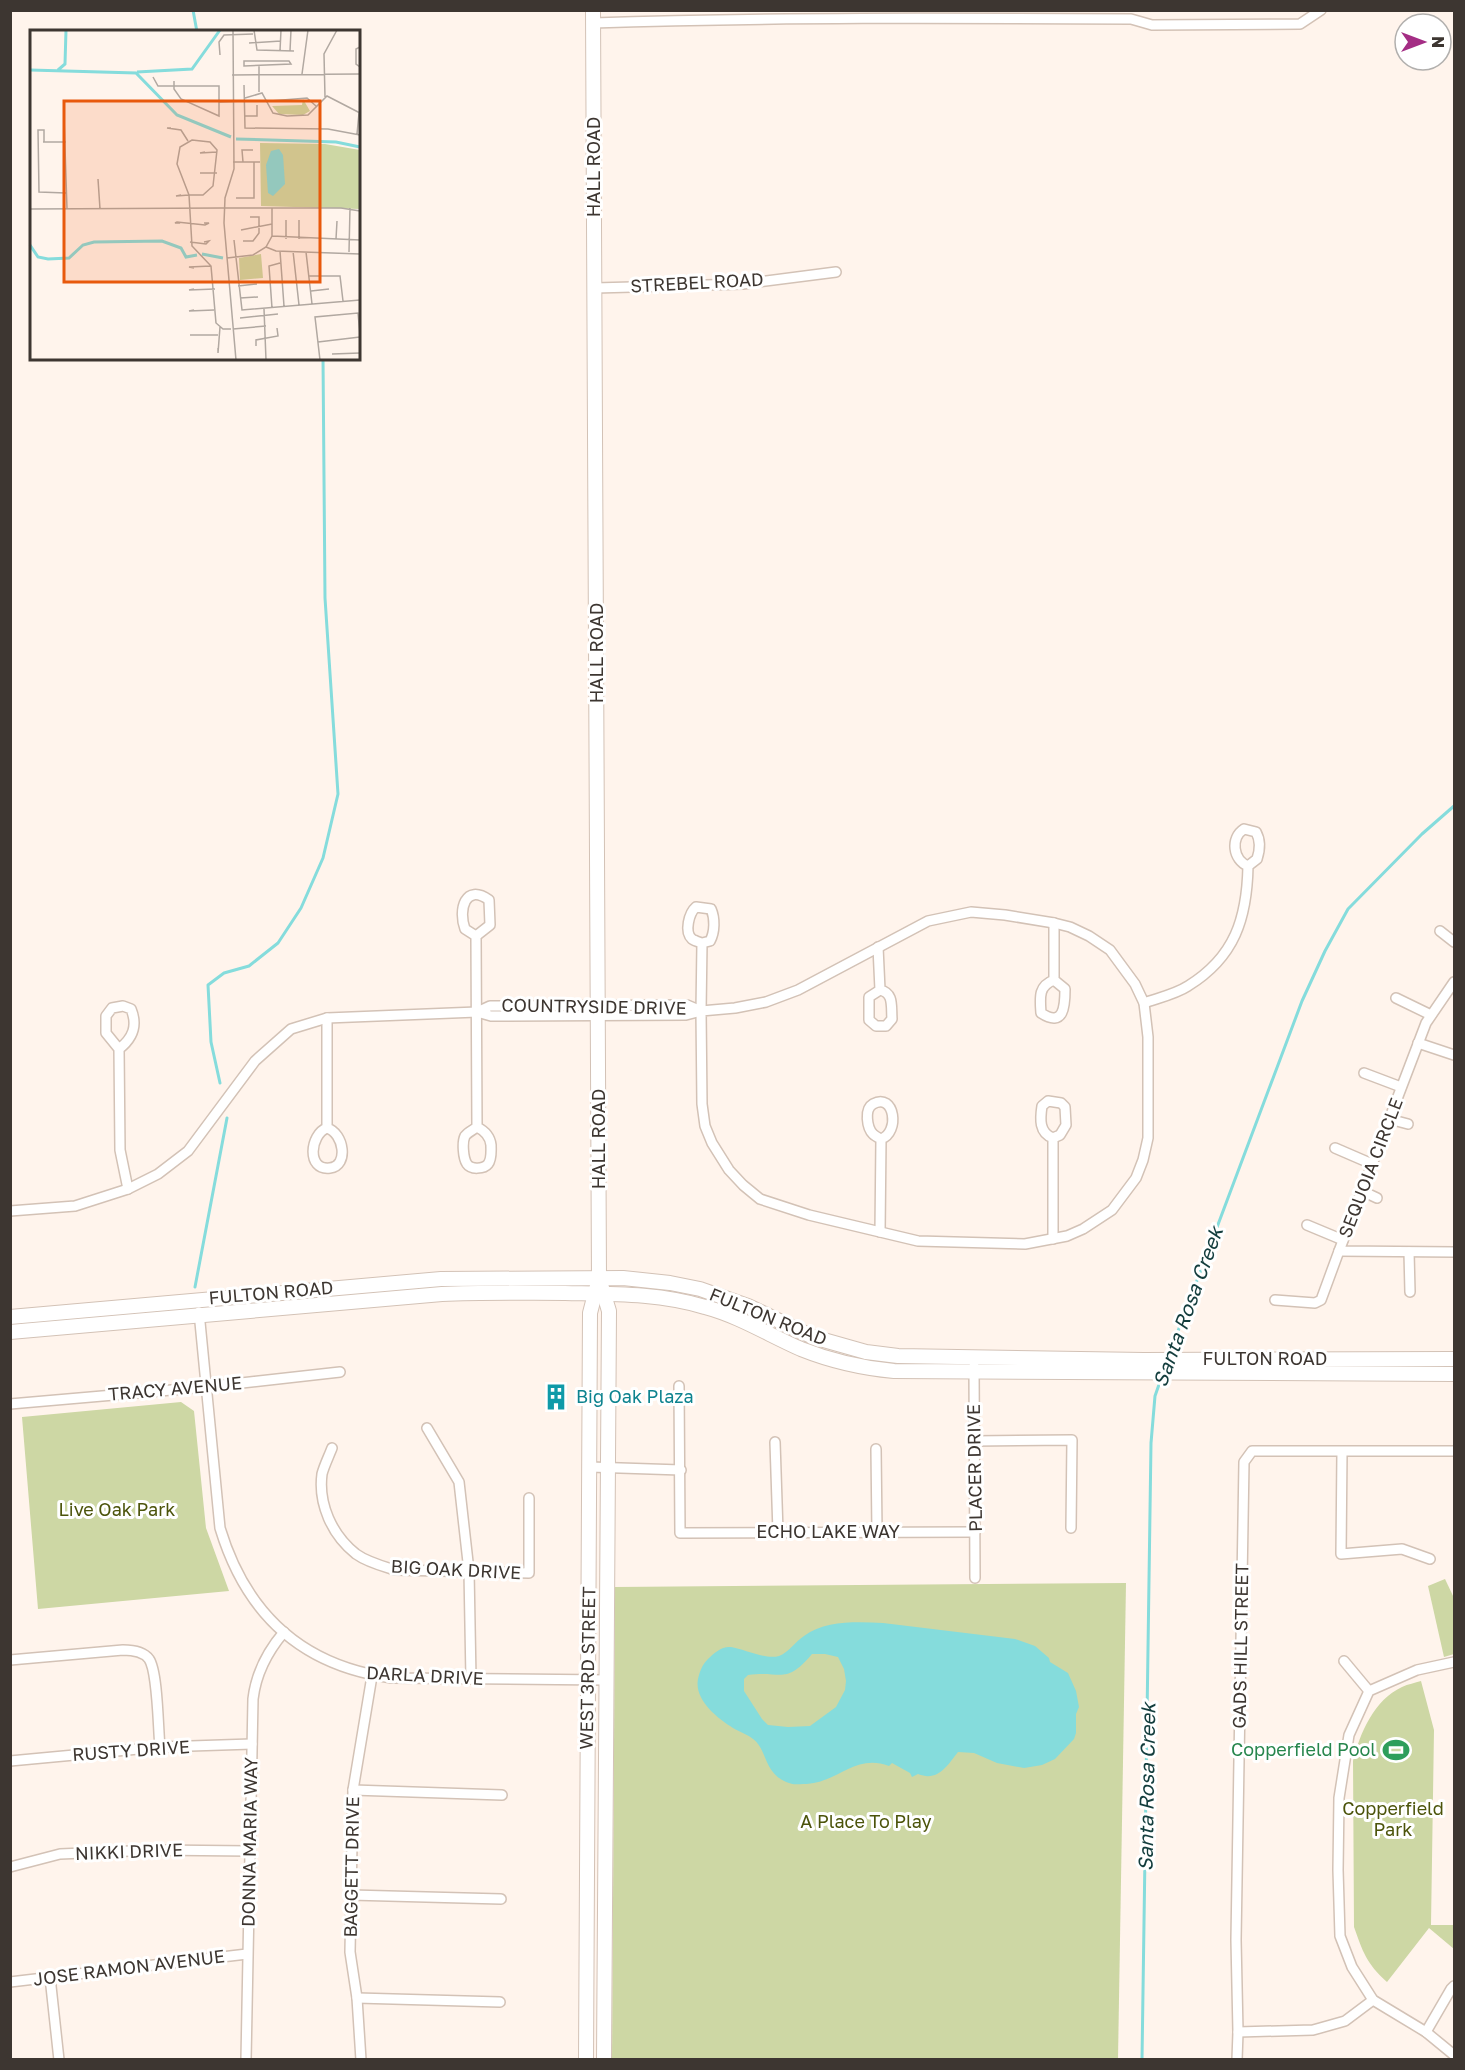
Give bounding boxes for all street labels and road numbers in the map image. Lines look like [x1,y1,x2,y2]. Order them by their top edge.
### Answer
street label: HALL ROAD [582,117,604,217]
street label: STREBEL ROAD [630,268,764,296]
street label: HALL ROAD [585,603,607,703]
street label: COUNTRYSIDE DRIVE [501,993,687,1019]
street label: HALL ROAD [587,1089,609,1189]
street label: SEQUOIA CIRCLE [1333,1095,1407,1241]
street label: FULTON ROAD [208,1276,334,1308]
street label: FULTON ROAD [706,1282,830,1350]
street label: FULTON ROAD [1203,1347,1327,1369]
street label: TRACY AVENUE [107,1371,243,1405]
street label: PLACER DRIVE [962,1404,986,1532]
street label: ECHO LAKE WAY [756,1520,900,1542]
street label: BIG OAK DRIVE [390,1555,522,1583]
street label: GADS HILL STREET [1228,1563,1252,1729]
street label: WEST 3RD STREET [575,1586,599,1750]
street label: DARLA DRIVE [366,1661,484,1689]
street label: RUSTY DRIVE [71,1735,190,1765]
street label: DONNA MARIA WAY [237,1756,261,1927]
street label: BAGGETT DRIVE [339,1796,363,1938]
street label: NIKKI DRIVE [75,1838,183,1864]
street label: JOSE RAMON AVENUE [32,1944,226,1990]

